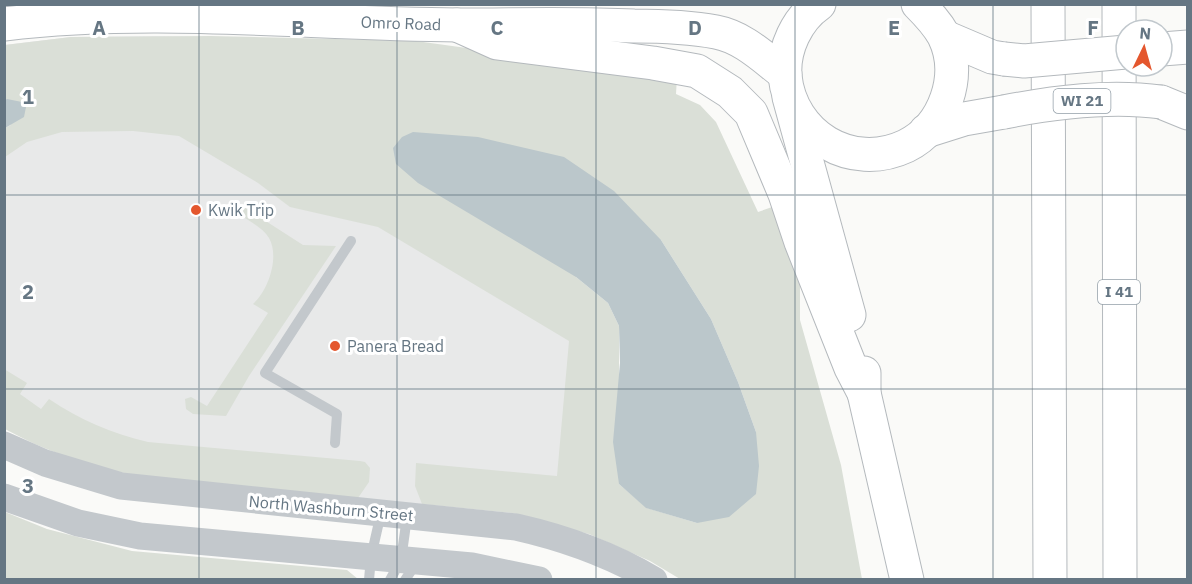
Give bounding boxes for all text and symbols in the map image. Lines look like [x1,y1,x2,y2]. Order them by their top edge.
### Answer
street label: Omro Road [360,12,442,34]
text: A [92,14,106,41]
text: B [291,14,305,41]
text: C [490,14,504,41]
text: D [688,14,702,41]
text: E [888,14,900,41]
text: F [1087,14,1099,41]
north arrow [1114,18,1174,78]
text: N [1139,23,1152,44]
text: 1 [22,83,34,110]
road number: WI 21 [1054,89,1110,113]
place label: Kwik Trip [208,200,274,220]
marker: Kwik Trip [189,203,203,217]
text: 2 [22,278,34,305]
road number: I 41 [1098,280,1140,304]
place label: Panera Bread [347,336,444,356]
marker: Panera Bread [328,339,342,353]
text: 3 [22,472,34,499]
street label: North Washburn Street [248,491,414,525]

